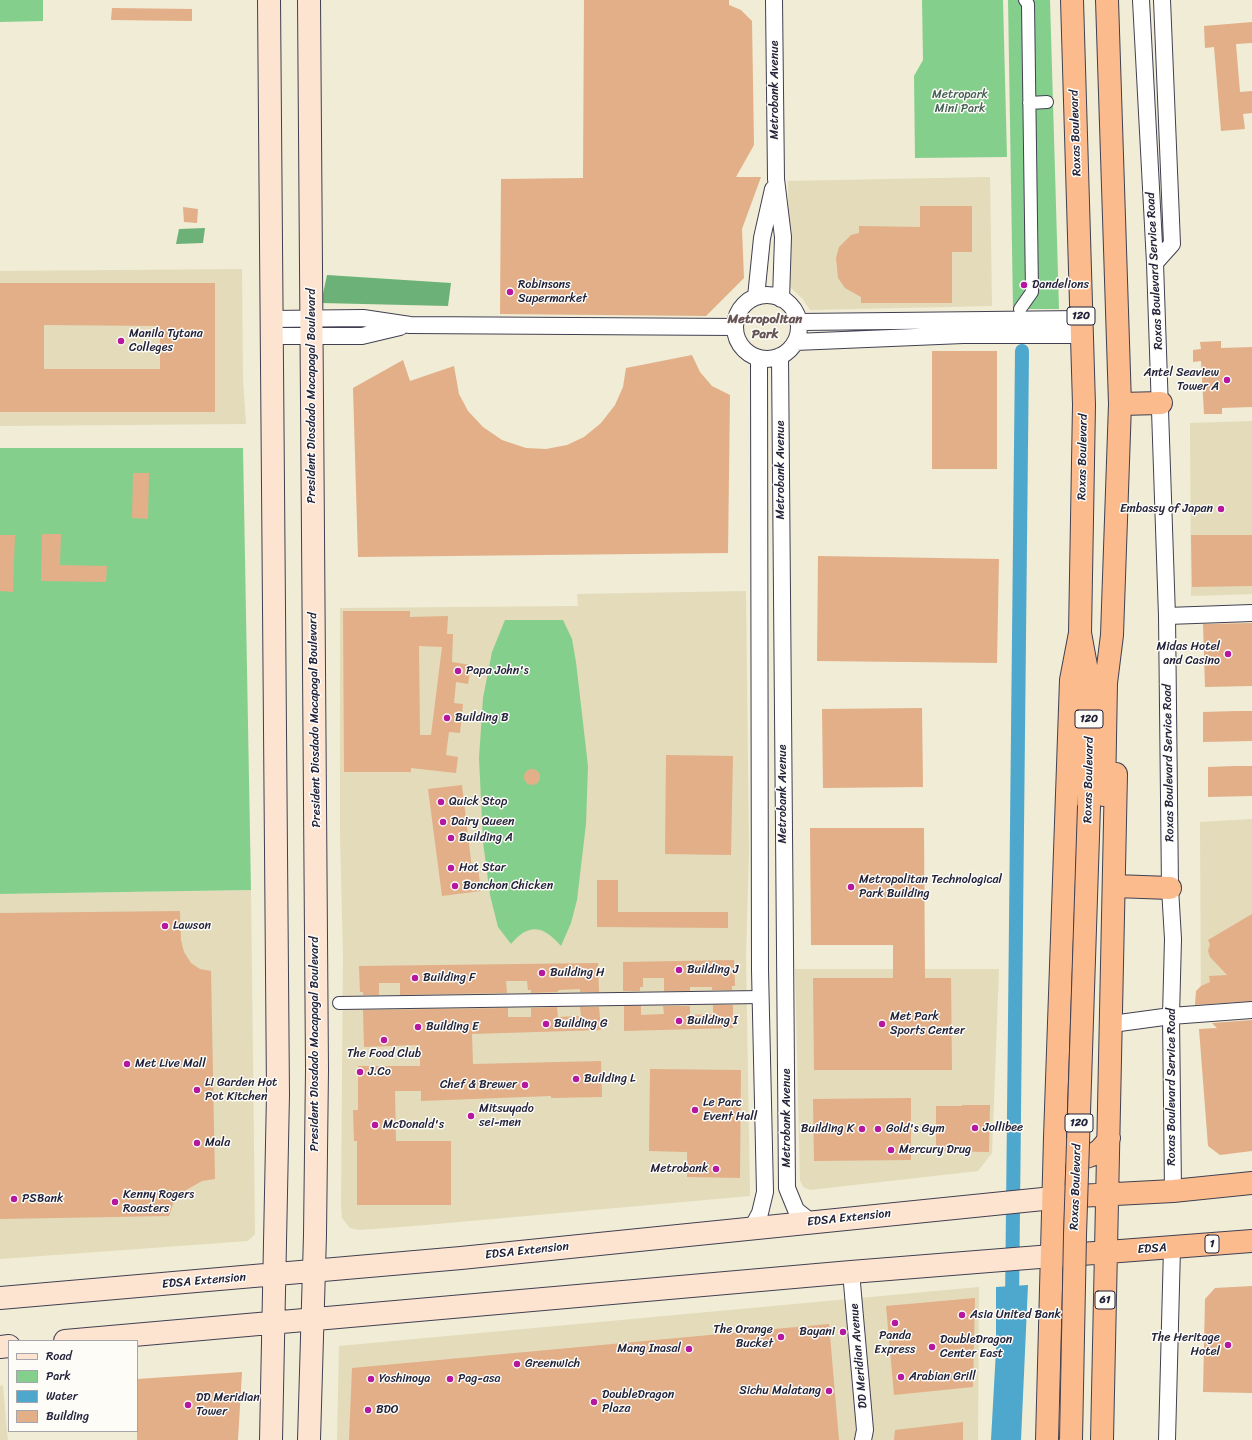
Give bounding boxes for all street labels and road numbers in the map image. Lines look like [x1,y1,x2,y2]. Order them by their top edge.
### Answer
street label: Metrobank Avenue [768,41,782,139]
street label: Roxas Boulevard [1067,90,1085,176]
street label: Roxas Boulevard Service Road [1144,192,1166,350]
street label: President Diosdado Macapagal Boulevard [305,288,319,504]
road number: 120 [1067,307,1095,325]
street label: Roxas Boulevard [1075,414,1091,500]
street label: Metrobank Avenue [774,421,788,519]
street label: President Diosdado Macapagal Boulevard [306,612,324,828]
street label: Roxas Boulevard Service Road [1160,684,1178,842]
road number: 120 [1075,710,1103,728]
street label: Roxas Boulevard [1081,737,1097,823]
street label: Metrobank Avenue [776,745,790,843]
street label: President Diosdado Macapagal Boulevard [308,936,322,1152]
street label: Roxas Boulevard Service Road [1165,1008,1179,1166]
street label: Metrobank Avenue [780,1069,794,1167]
road number: 120 [1065,1114,1093,1132]
street label: Roxas Boulevard [1067,1144,1085,1230]
street label: EDSA Extension [806,1206,892,1230]
road number: 1 [1205,1235,1219,1253]
street label: EDSA Extension [484,1239,570,1263]
street label: EDSA [1137,1241,1167,1257]
street label: EDSA Extension [161,1270,247,1292]
road number: 61 [1095,1291,1115,1309]
street label: DD Meridian Avenue [847,1303,871,1409]

